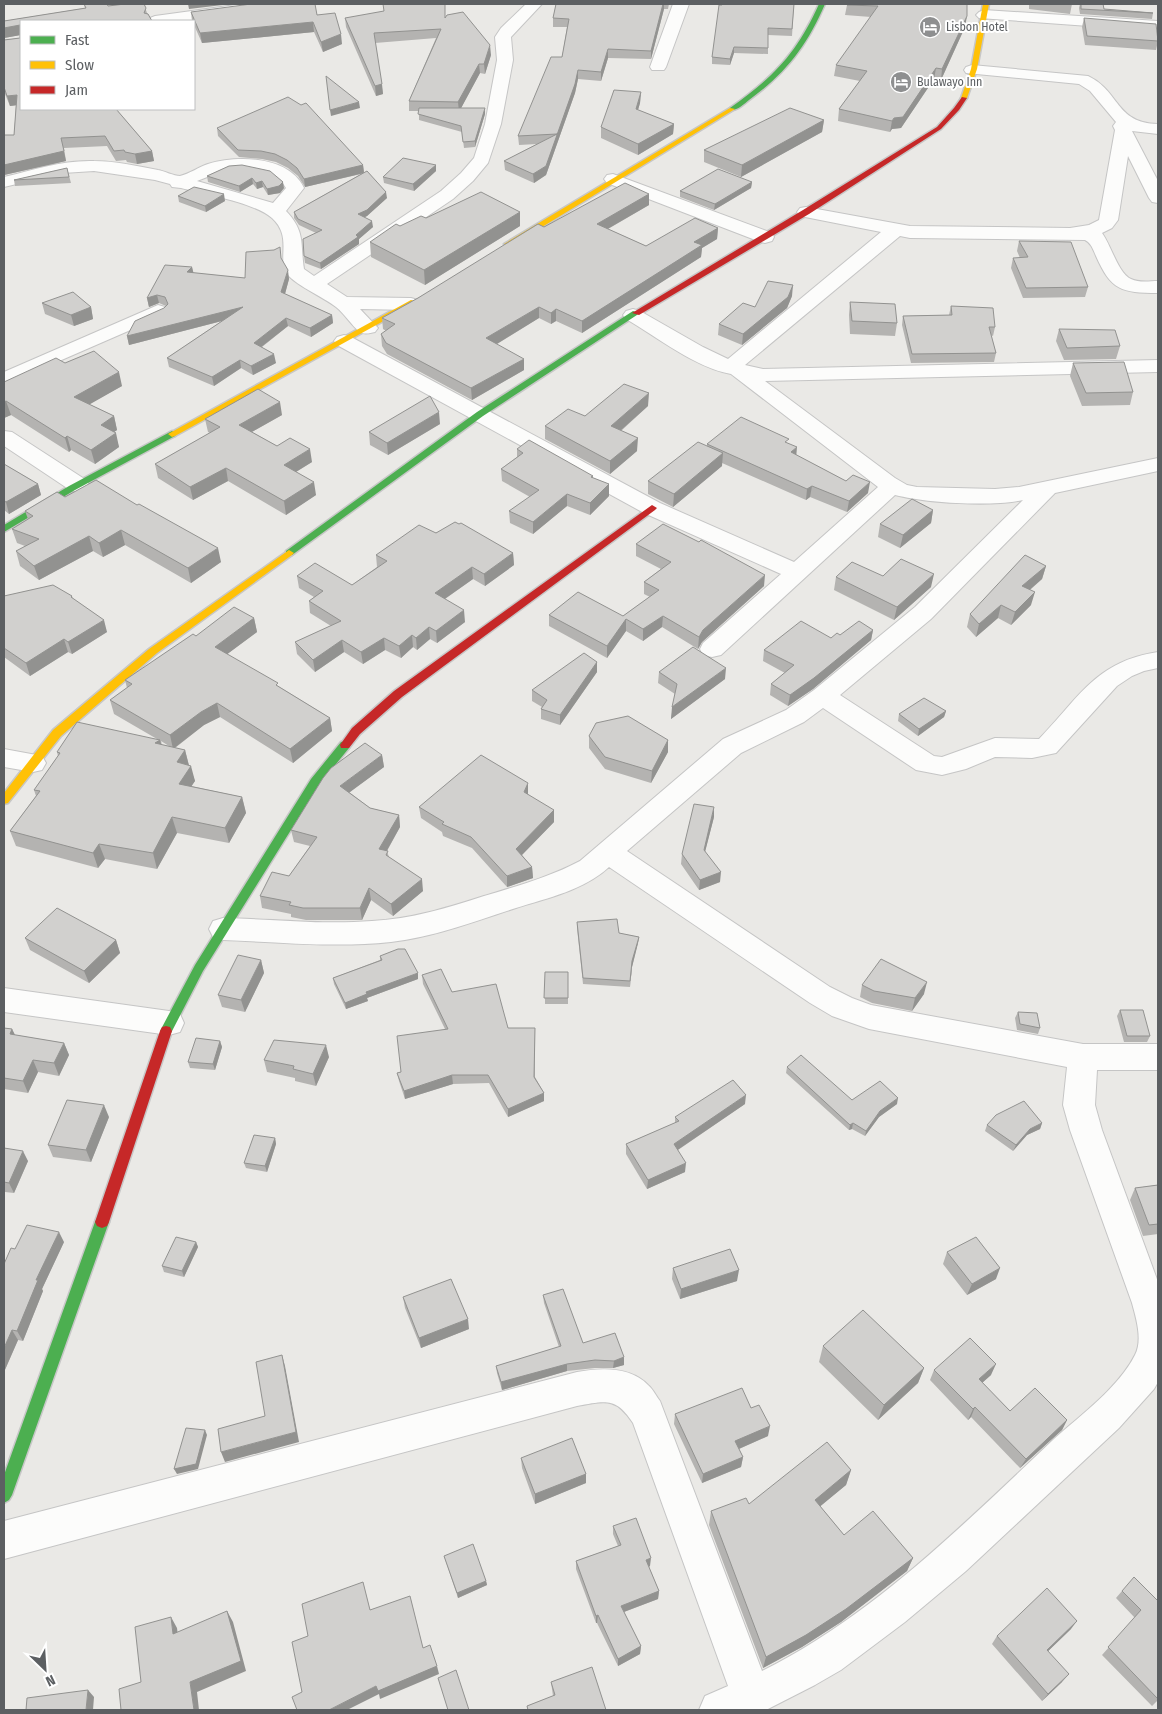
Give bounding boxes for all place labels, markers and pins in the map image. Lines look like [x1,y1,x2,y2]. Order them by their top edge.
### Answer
hotel icon: Lisbon Hotel [918,15,942,39]
place label: Lisbon Hotel [946,20,1008,34]
hotel icon: Bulawayo Inn [889,70,913,94]
place label: Bulawayo Inn [917,75,982,89]

